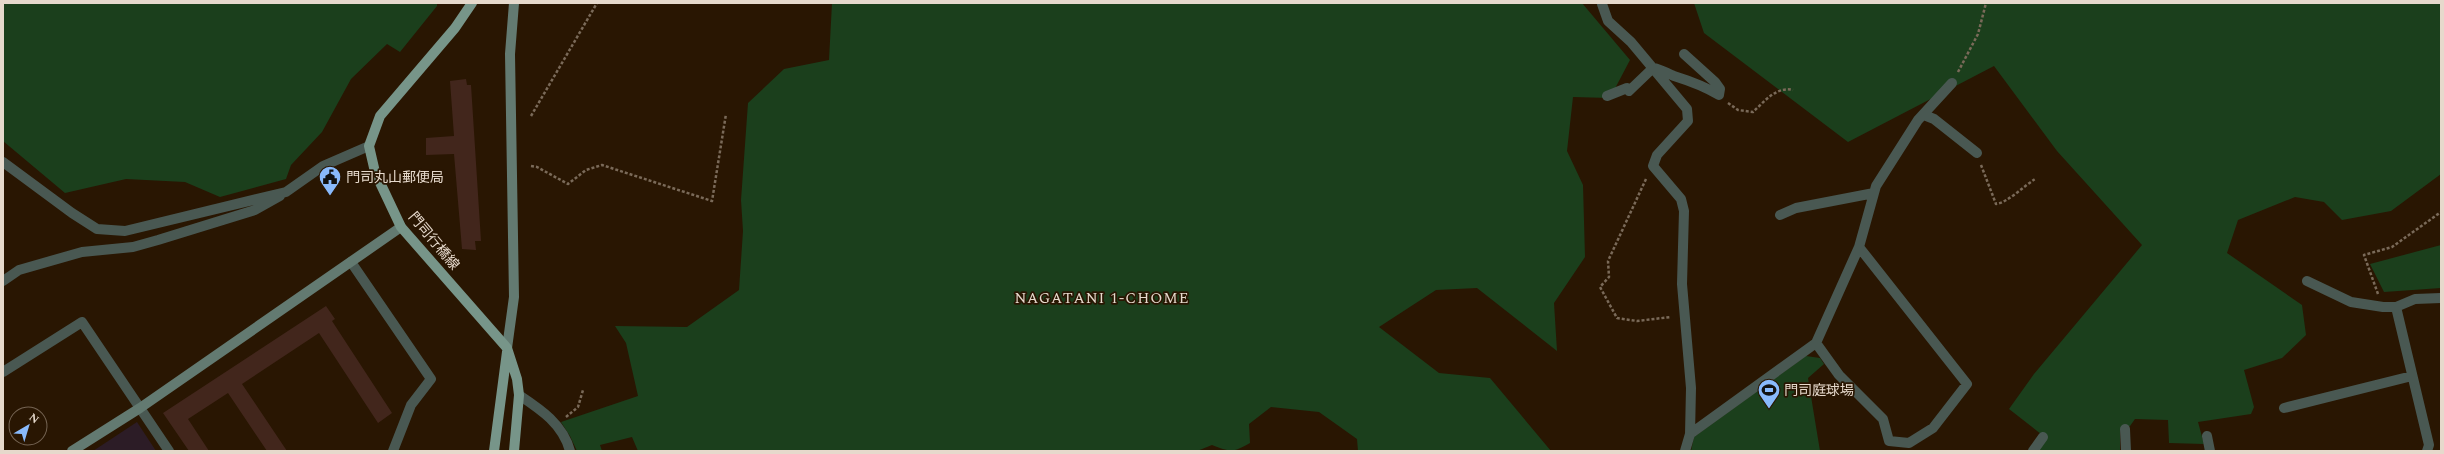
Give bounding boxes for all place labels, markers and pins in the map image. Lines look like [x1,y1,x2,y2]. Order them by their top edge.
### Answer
public building icon: 門司丸山郵便局 [317,164,343,197]
place label: 門司丸山郵便局 [346,167,444,188]
sports icon: 門司庭球場 [1756,377,1782,410]
place label: 門司庭球場 [1784,380,1854,401]

